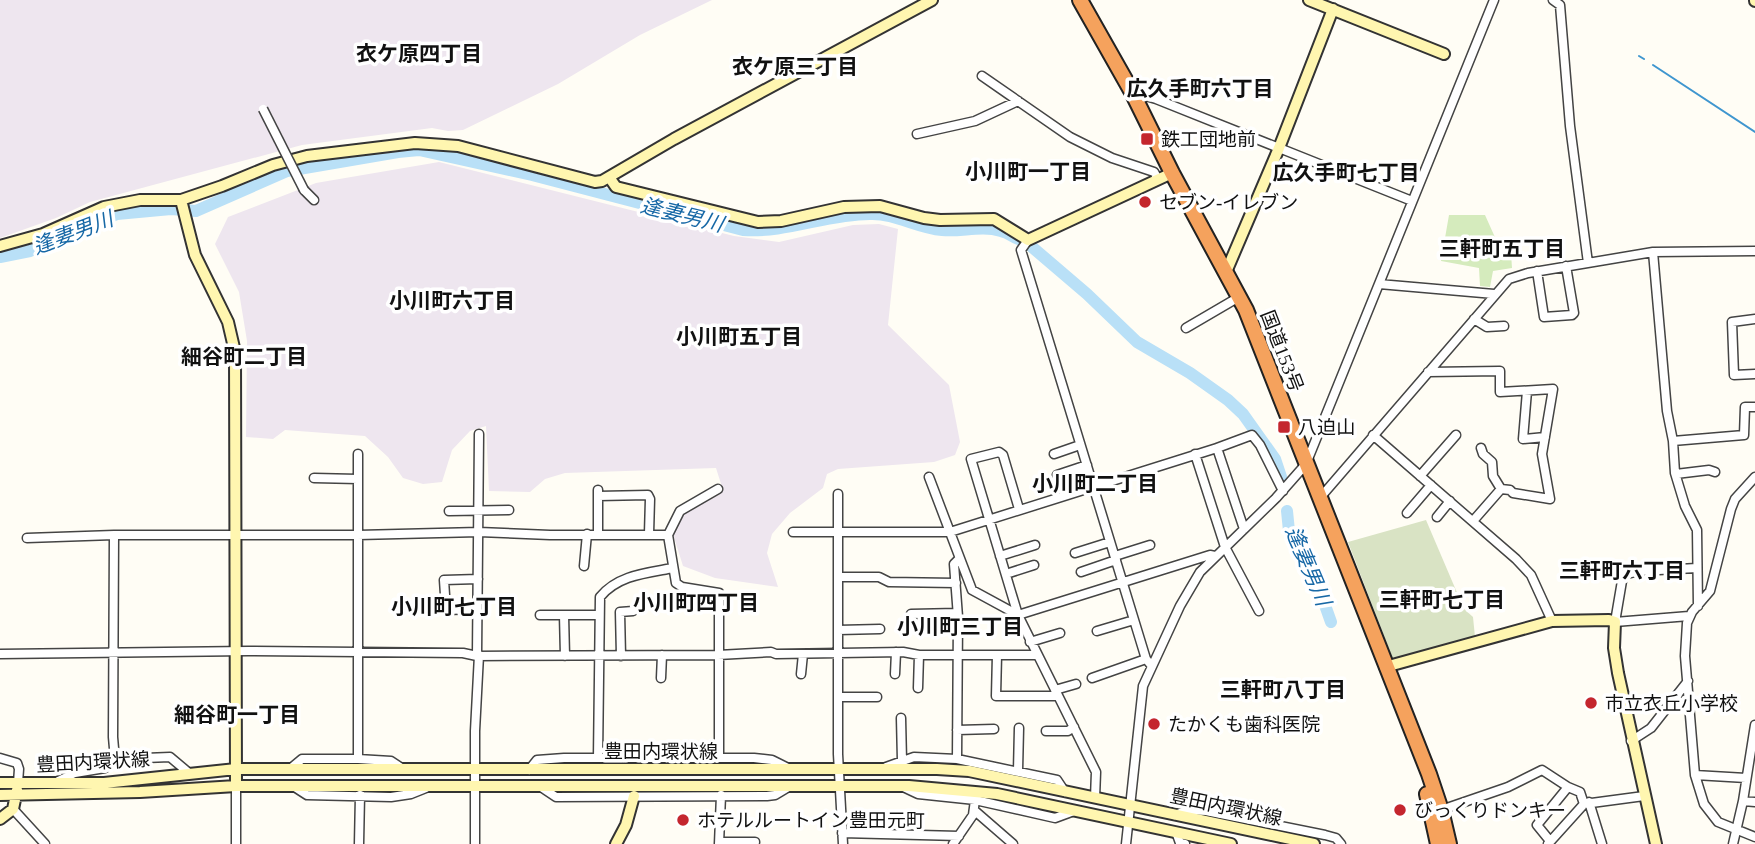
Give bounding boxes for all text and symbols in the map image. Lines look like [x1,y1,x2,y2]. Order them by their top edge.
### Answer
district label: 衣ケ原四丁目 [356,42,482,66]
district label: 衣ケ原三丁目 [732,55,858,79]
district label: 広久手町六丁目 [1127,77,1274,101]
place label: 鉄工団地前 [1161,129,1256,150]
marker: 鉄工団地前 [1139,131,1155,147]
district label: 小川町一丁目 [965,160,1091,184]
district label: 広久手町七丁目 [1273,161,1420,185]
place label: セブン-イレブン [1159,192,1298,213]
water label: 逢妻男川 [638,193,728,237]
marker: セブン-イレブン [1137,194,1153,210]
water label: 逢妻男川 [29,206,118,259]
district label: 三軒町五丁目 [1439,237,1565,261]
district label: 小川町六丁目 [389,289,515,313]
street label: 国道153号 [1257,307,1307,395]
district label: 小川町五丁目 [676,325,802,349]
district label: 細谷町二丁目 [181,345,307,369]
place label: 八迫山 [1298,417,1355,438]
marker: 八迫山 [1276,419,1292,435]
district label: 小川町二丁目 [1032,472,1158,496]
water label: 逢妻男川 [1281,523,1336,611]
district label: 三軒町六丁目 [1559,559,1685,583]
district label: 三軒町七丁目 [1379,588,1505,612]
district label: 小川町四丁目 [633,591,759,615]
district label: 小川町七丁目 [391,595,517,619]
district label: 小川町三丁目 [897,615,1023,639]
district label: 三軒町八丁目 [1220,678,1346,702]
place label: 市立衣丘小学校 [1605,693,1738,714]
marker: 市立衣丘小学校 [1583,695,1599,711]
district label: 細谷町一丁目 [174,703,300,727]
place label: たかくも歯科医院 [1168,714,1320,735]
marker: たかくも歯科医院 [1146,716,1162,732]
street label: 豊田内環状線 [604,741,718,762]
street label: 豊田内環状線 [36,749,150,775]
street label: 豊田内環状線 [1168,785,1284,829]
place label: びっくりドンキー [1414,800,1566,821]
marker: びっくりドンキー [1392,802,1408,818]
place label: ホテルルートイン豊田元町 [697,810,925,831]
marker: ホテルルートイン豊田元町 [675,812,691,828]

